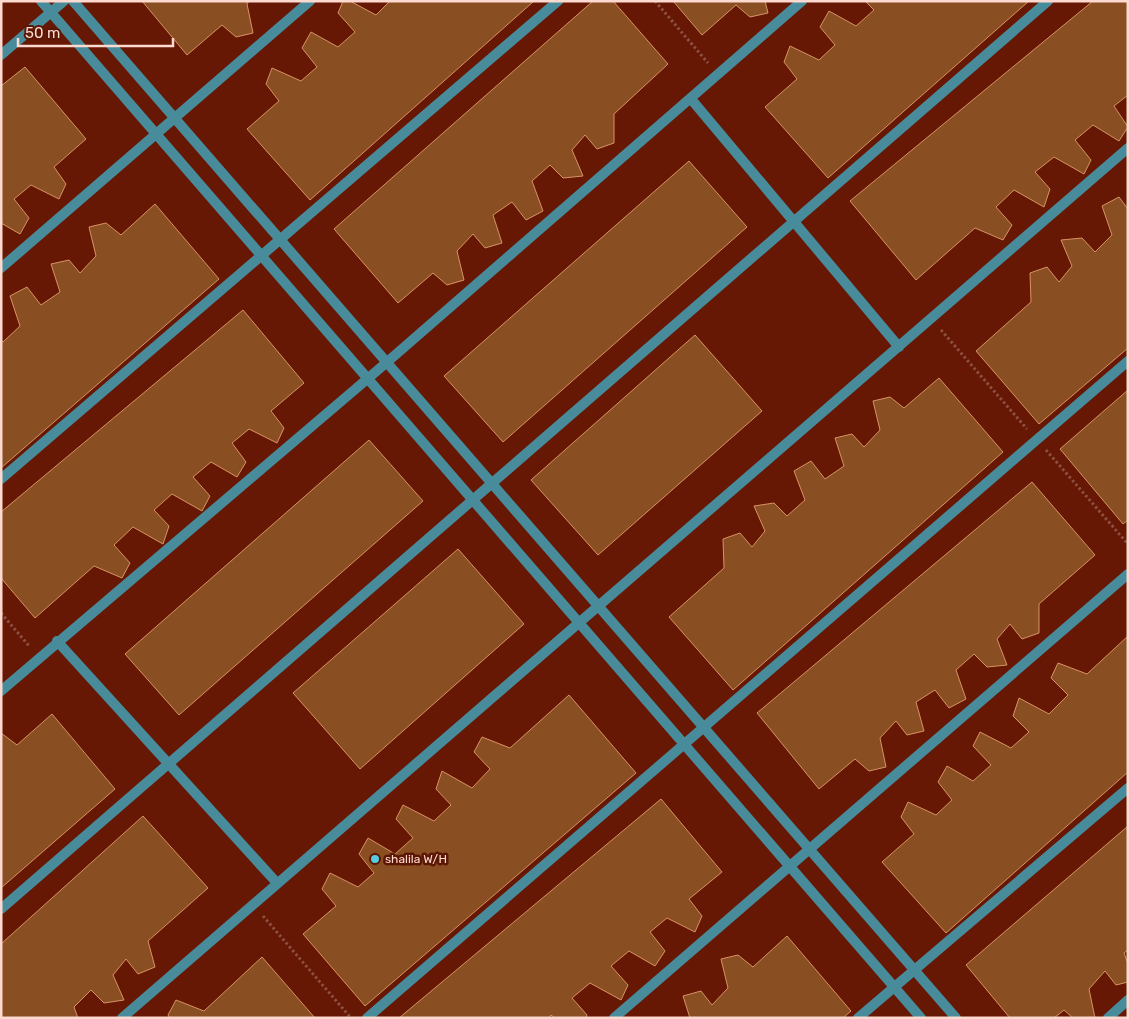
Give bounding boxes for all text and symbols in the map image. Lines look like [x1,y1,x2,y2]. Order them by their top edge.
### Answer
scale bar [18,15,172,47]
text: 50 m [25,24,60,42]
place label: shalila W/H [385,852,447,866]
marker: shalila W/H [369,853,381,865]

